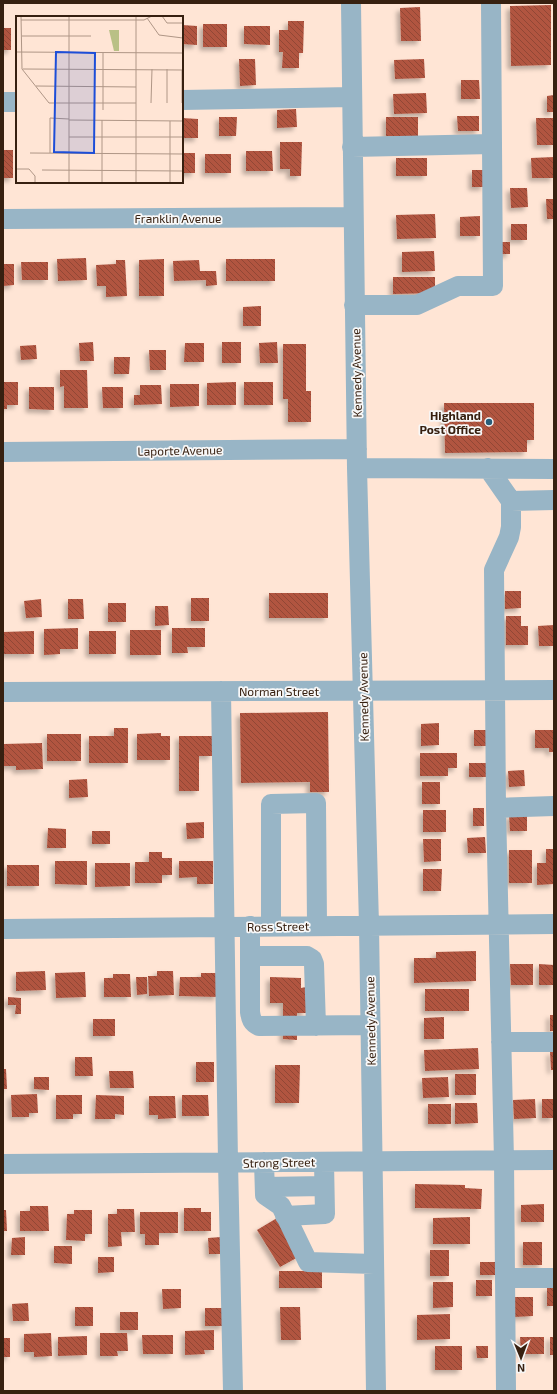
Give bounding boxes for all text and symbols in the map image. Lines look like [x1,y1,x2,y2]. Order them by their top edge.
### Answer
inset map [16,16,183,183]
street label: Franklin Avenue [135,211,221,225]
street label: Kennedy Avenue [348,328,364,418]
place label: Highland Post Office [419,408,481,436]
marker: Highland Post Office [484,417,494,427]
street label: Laporte Avenue [137,442,223,458]
street label: Kennedy Avenue [355,652,371,742]
street label: Norman Street [239,684,320,698]
street label: Ross Street [247,918,310,934]
street label: Kennedy Avenue [362,976,378,1066]
street label: Strong Street [243,1154,316,1170]
north arrow [501,1338,541,1378]
text: N [517,1362,525,1375]

